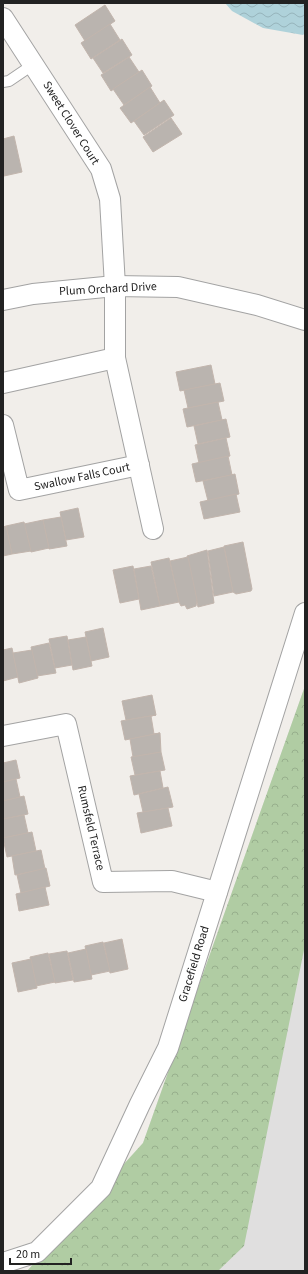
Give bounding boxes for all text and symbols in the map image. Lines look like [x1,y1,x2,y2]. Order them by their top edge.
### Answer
street label: Sweet Clover Court [38,78,104,168]
street label: Plum Orchard Drive [59,278,157,300]
street label: Swallow Falls Court [32,459,132,495]
street label: Rumsfeld Terrace [73,784,109,872]
street label: Gracefield Road [174,924,214,1004]
scale bar [10,1240,71,1266]
text: 20 m [16,1246,40,1263]

